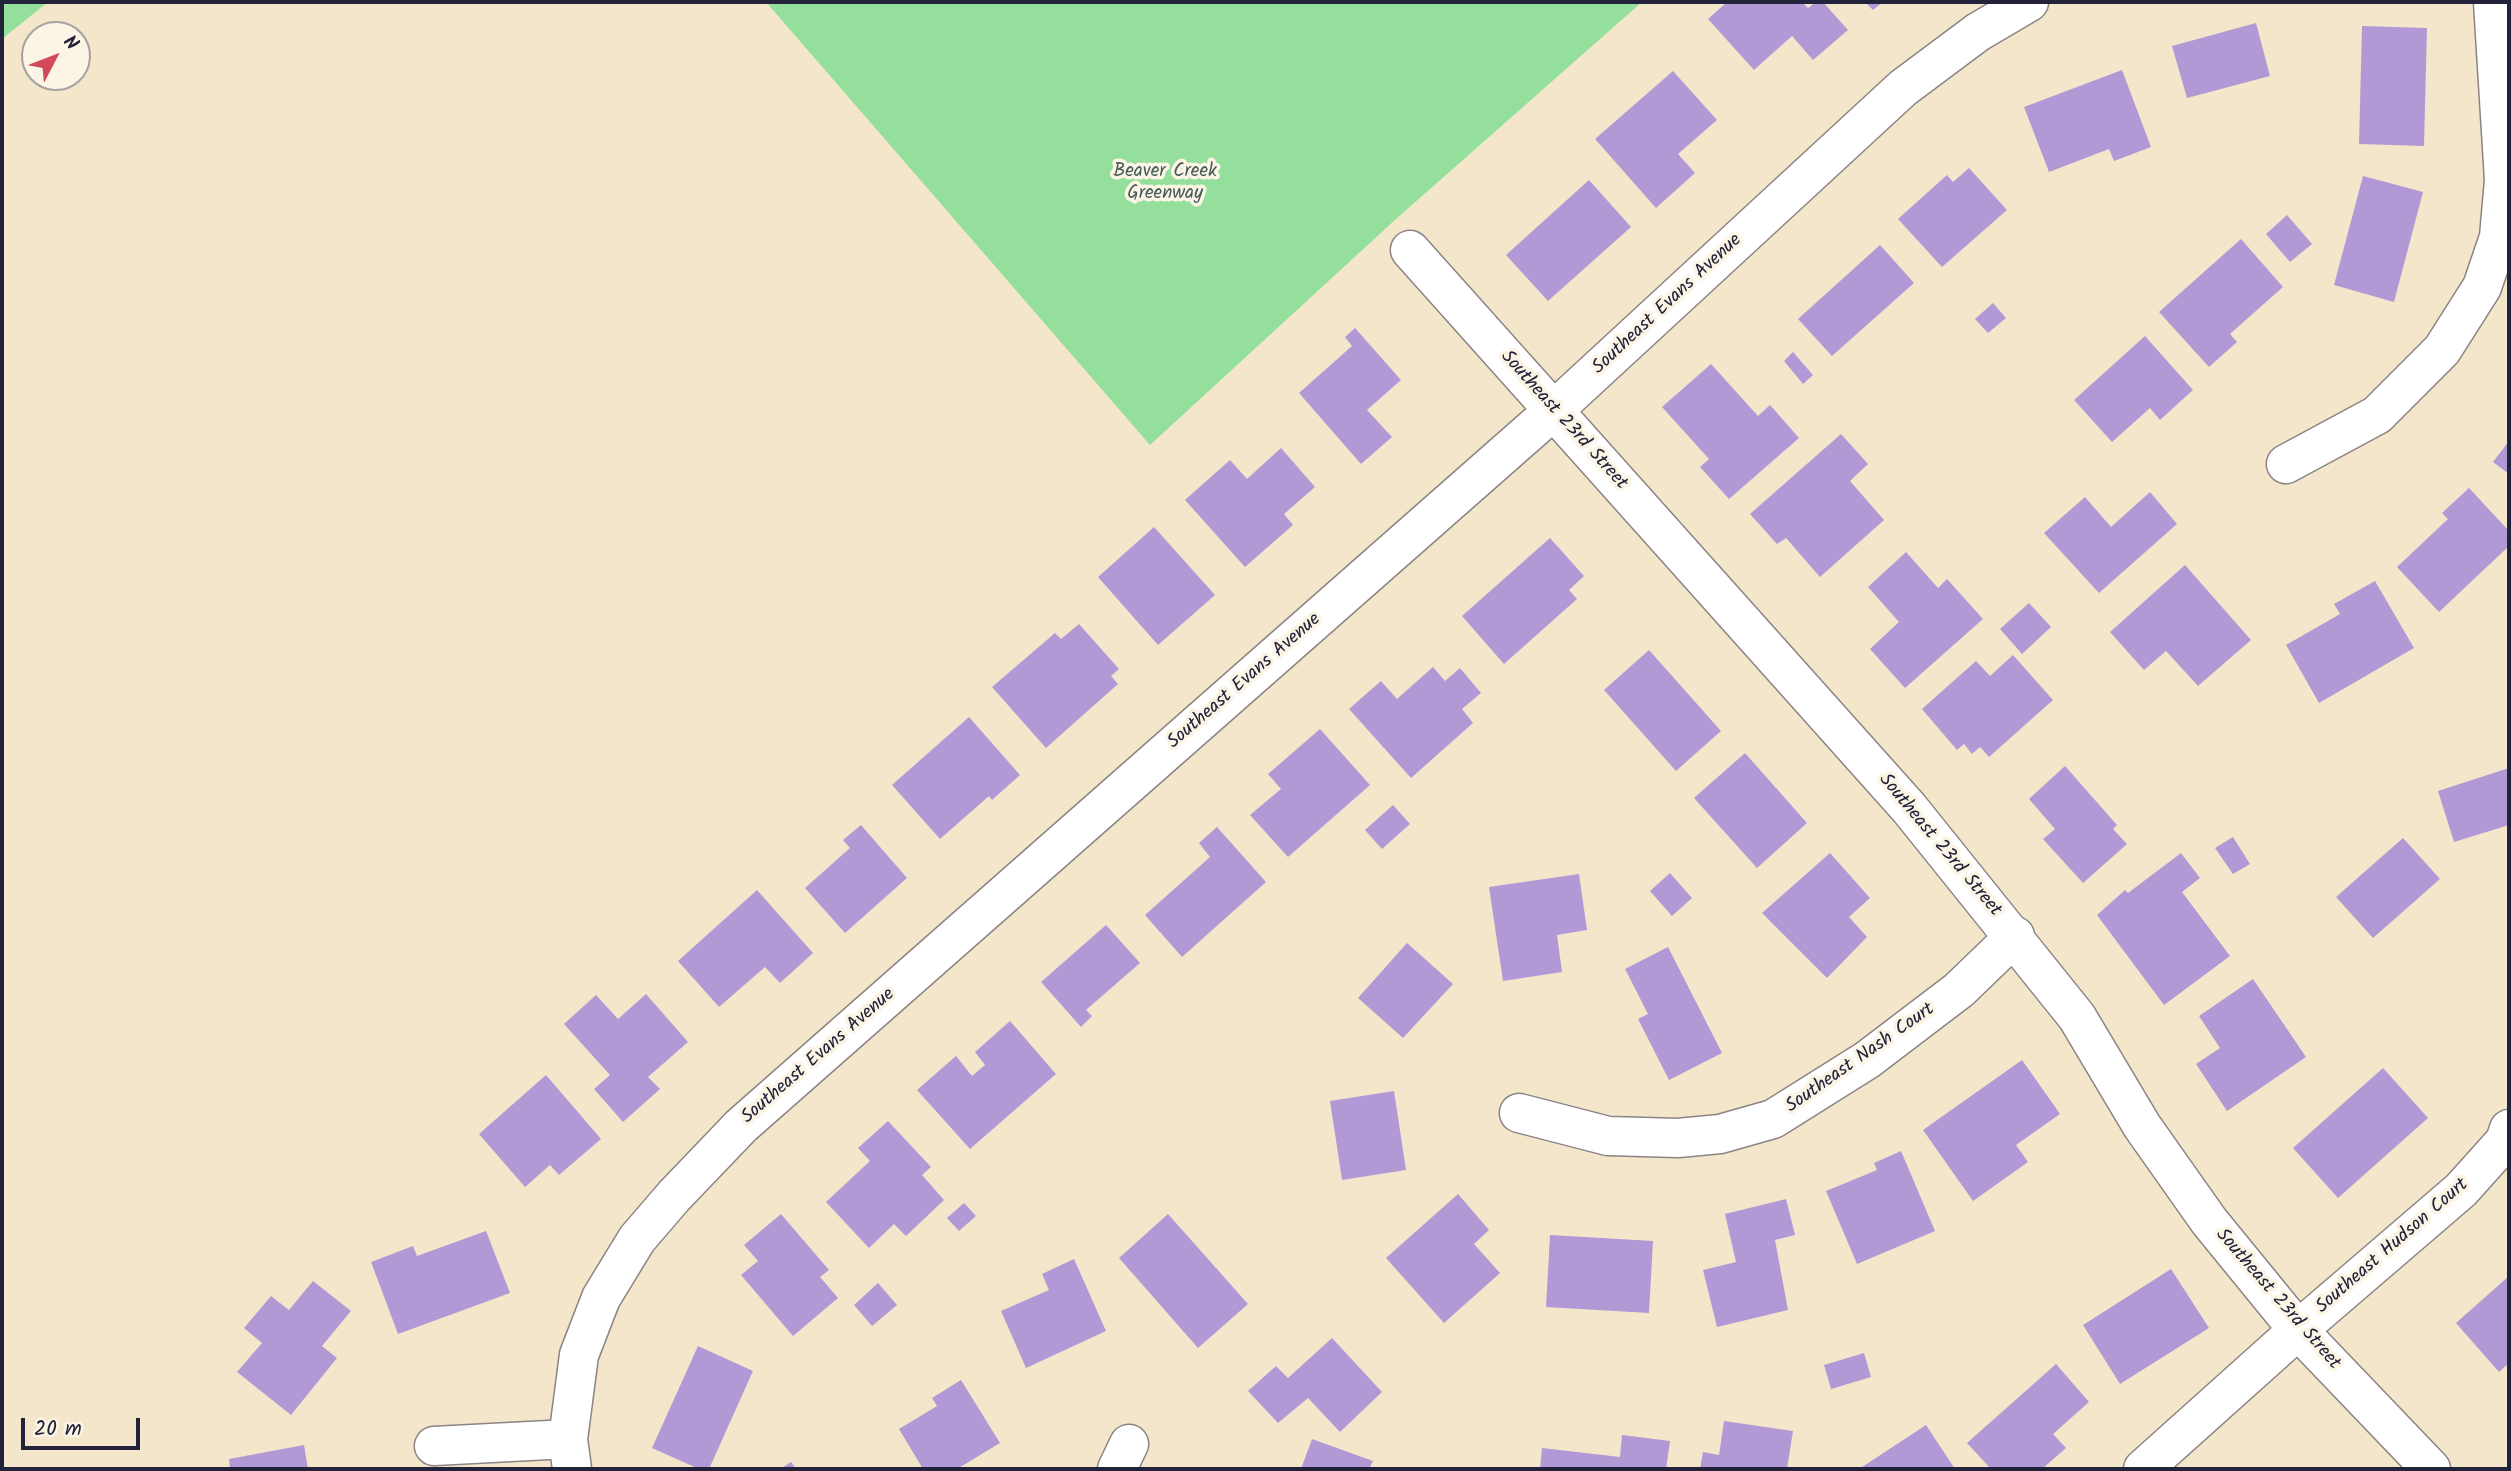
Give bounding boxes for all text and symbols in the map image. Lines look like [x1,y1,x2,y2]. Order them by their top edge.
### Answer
north arrow [21,21,91,91]
text: N [55,29,85,58]
park label: Beaver Creek Greenway [1113,162,1217,206]
street label: Southeast Evans Avenue [1589,230,1747,380]
street label: Southeast 23rd Street [1495,347,1631,495]
street label: Southeast Evans Avenue [1164,609,1326,755]
street label: Southeast 23rd Street [1873,770,2005,922]
street label: Southeast Evans Avenue [738,984,900,1130]
street label: Southeast Nash Court [1782,999,1940,1119]
street label: Southeast Hudson Court [2312,1175,2474,1319]
street label: Southeast 23rd Street [2210,1225,2344,1375]
scale bar [24,1404,144,1448]
text: 20 m [34,1413,82,1446]

